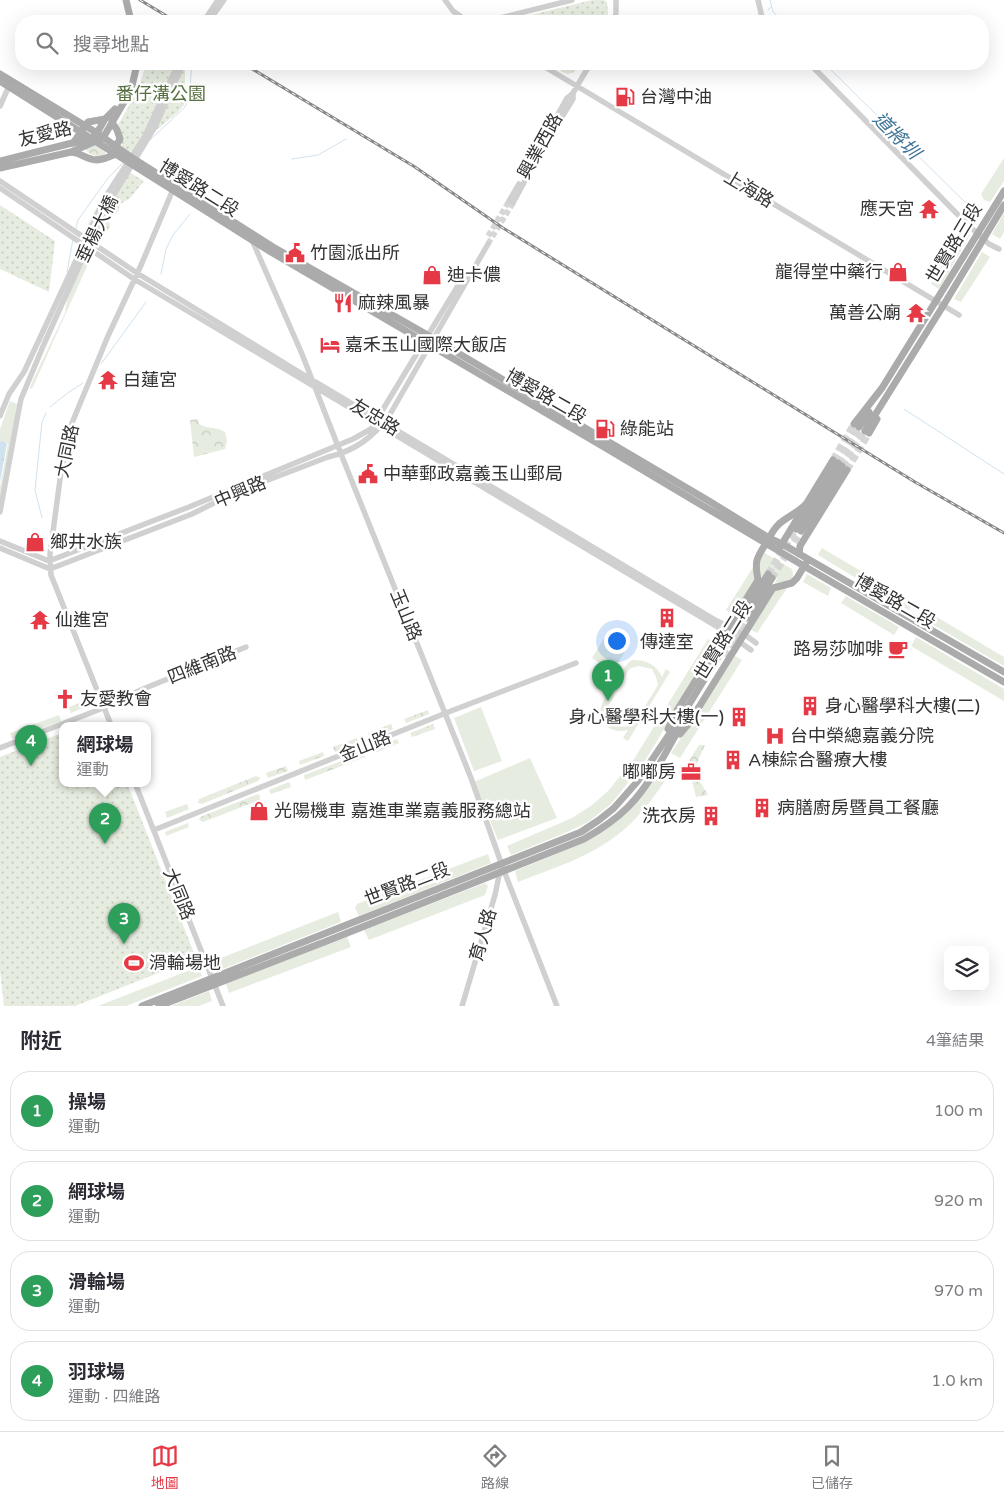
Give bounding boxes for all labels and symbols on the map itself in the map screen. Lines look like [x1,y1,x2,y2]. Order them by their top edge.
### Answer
park label: 番仔溝公園 [116,83,206,105]
fuel station icon: 台灣中油 [614,86,636,108]
place label: 台灣中油 [640,86,712,108]
water label: 道將圳 [868,108,926,166]
street label: 興業西路 [513,109,567,183]
street label: 友愛路 [16,117,74,151]
street label: 博愛路二段 [155,155,243,221]
street label: 上海路 [720,166,778,212]
street label: 垂楊大橋 [71,192,123,266]
place label: 應天宮 [860,198,914,220]
temple icon: 應天宮 [918,198,940,220]
street label: 世賢路三段 [921,199,987,287]
public building icon: 竹園派出所 [284,242,306,264]
place label: 竹園派出所 [310,242,400,264]
place label: 龍得堂中藥行 [775,261,883,283]
shop icon: 龍得堂中藥行 [887,261,909,283]
shop icon: 迪卡儂 [421,264,443,286]
place label: 迪卡儂 [447,264,501,286]
restaurant icon: 麻辣風暴 [332,292,354,314]
place label: 麻辣風暴 [358,292,430,314]
place label: 萬善公廟 [829,302,901,324]
temple icon: 萬善公廟 [905,302,927,324]
hotel icon: 嘉禾玉山國際大飯店 [319,334,341,356]
place label: 嘉禾玉山國際大飯店 [345,334,507,356]
street label: 博愛路二段 [502,364,590,428]
temple icon: 白蓮宮 [97,369,119,391]
place label: 白蓮宮 [123,369,177,391]
street label: 友忠路 [346,394,404,440]
fuel station icon: 綠能站 [594,418,616,440]
place label: 綠能站 [620,418,674,440]
street label: 大同路 [51,422,83,480]
public building icon: 中華郵政嘉義玉山郵局 [357,463,379,485]
place label: 中華郵政嘉義玉山郵局 [383,463,563,485]
street label: 中興路 [211,471,269,513]
shop icon: 鄉井水族 [24,531,46,553]
place label: 鄉井水族 [50,531,122,553]
street label: 博愛路二段 [851,569,939,633]
street label: 玉山路 [386,586,426,644]
street label: 世賢路二段 [690,596,756,684]
building icon: 傳達室 [656,607,678,629]
temple icon: 仙進宮 [29,609,51,631]
place label: 仙進宮 [55,609,109,631]
your location [604,628,630,654]
place label: 傳達室 [640,631,694,653]
place label: 路易莎咖啡 [793,638,883,660]
cafe icon: 路易莎咖啡 [887,638,909,660]
street label: 四維南路 [165,641,239,689]
pin: 1 [592,660,624,701]
church icon: 友愛教會 [54,688,76,710]
place label: 友愛教會 [80,688,152,710]
building icon: 身心醫學科大樓(二) [799,695,821,717]
place label: 身心醫學科大樓(二) [825,695,980,717]
place label: 身心醫學科大樓(一) [569,706,724,728]
building icon: 身心醫學科大樓(一) [728,706,750,728]
pin: 4 [15,725,47,766]
hospital icon: 台中榮總嘉義分院 [764,725,786,747]
place label: 台中榮總嘉義分院 [790,725,934,747]
street label: 金山路 [336,726,394,766]
building icon: A棟綜合醫療大樓 [722,749,744,771]
place label: A棟綜合醫療大樓 [748,749,887,771]
place label: 嘟嘟房 [622,761,676,783]
office icon: 嘟嘟房 [680,761,702,783]
building icon: 病膳廚房暨員工餐廳 [751,797,773,819]
place label: 病膳廚房暨員工餐廳 [777,797,939,819]
shop icon: 光陽機車 嘉進車業嘉義服務總站 [248,800,270,822]
place label: 光陽機車 嘉進車業嘉義服務總站 [274,800,531,822]
pin: 2 [89,803,121,844]
place label: 洗衣房 [642,805,696,827]
building icon: 洗衣房 [700,805,722,827]
street label: 世賢路二段 [361,858,453,910]
street label: 大同路 [159,865,199,923]
pin: 3 [108,903,140,944]
street label: 育人路 [465,906,501,964]
sports icon: 滑輪場地 [123,952,145,974]
place label: 滑輪場地 [149,952,221,974]

